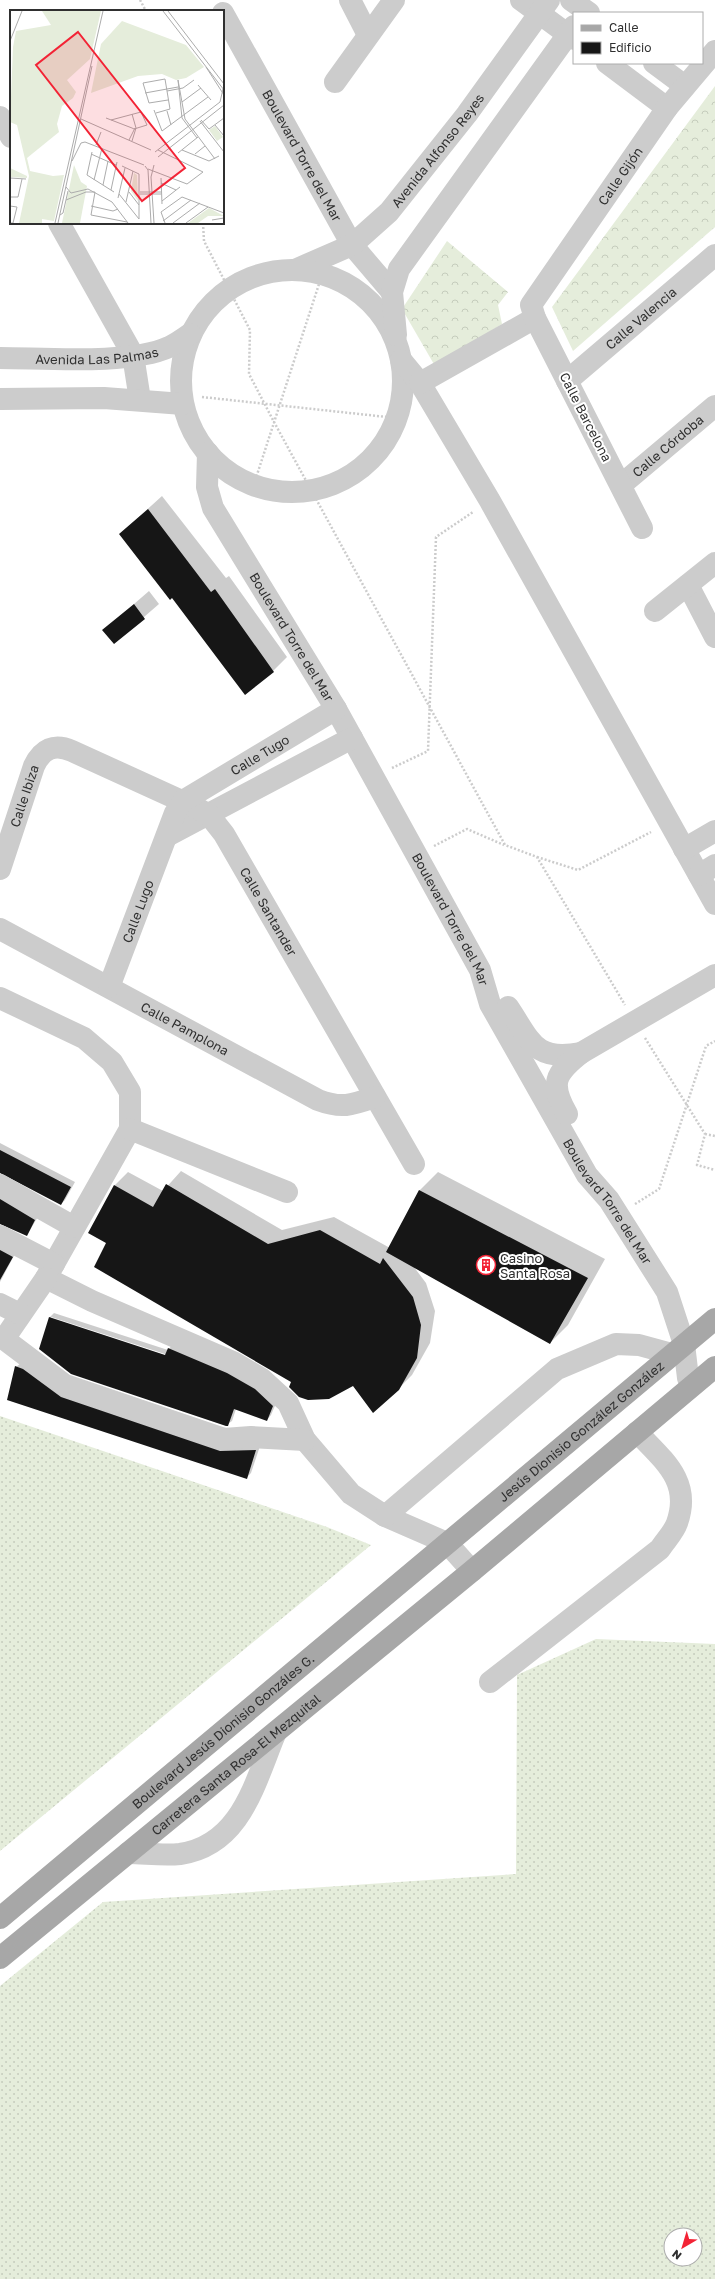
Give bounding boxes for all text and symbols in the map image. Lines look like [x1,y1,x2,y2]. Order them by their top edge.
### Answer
inset map [10,10,224,224]
legend [573,12,703,64]
text: Calle [609,20,639,35]
text: Edificio [609,40,651,55]
street label: Boulevard Torre del Mar [259,87,345,224]
street label: Avenida Alfonso Reyes [388,90,487,211]
street label: Calle Gijón [594,144,646,208]
street label: Calle Valencia [602,284,680,353]
street label: Avenida Las Palmas [35,343,160,367]
street label: Calle Barcelona [557,370,615,464]
street label: Calle Córdoba [629,411,707,480]
street label: Boulevard Torre del Mar [246,569,337,704]
street label: Calle Tugo [227,731,292,779]
street label: Calle Ibiza [6,763,42,829]
street label: Boulevard Torre del Mar [409,850,492,987]
street label: Calle Santander [237,864,300,959]
street label: Calle Lugo [119,877,157,945]
street label: Calle Pamplona [138,998,232,1059]
street label: Boulevard Torre del Mar [560,1136,655,1267]
place label: Casino Santa Rosa [500,1250,570,1281]
building icon: Casino Santa Rosa [475,1254,497,1276]
street label: Jesús Dionisio González González [495,1357,667,1505]
street label: Boulevard Jesús Dionisio Gonzáles G. [129,1650,317,1812]
street label: Carretera Santa Rosa-El Mezquital [148,1691,324,1839]
north arrow [663,2227,703,2267]
text: N [669,2248,684,2263]

